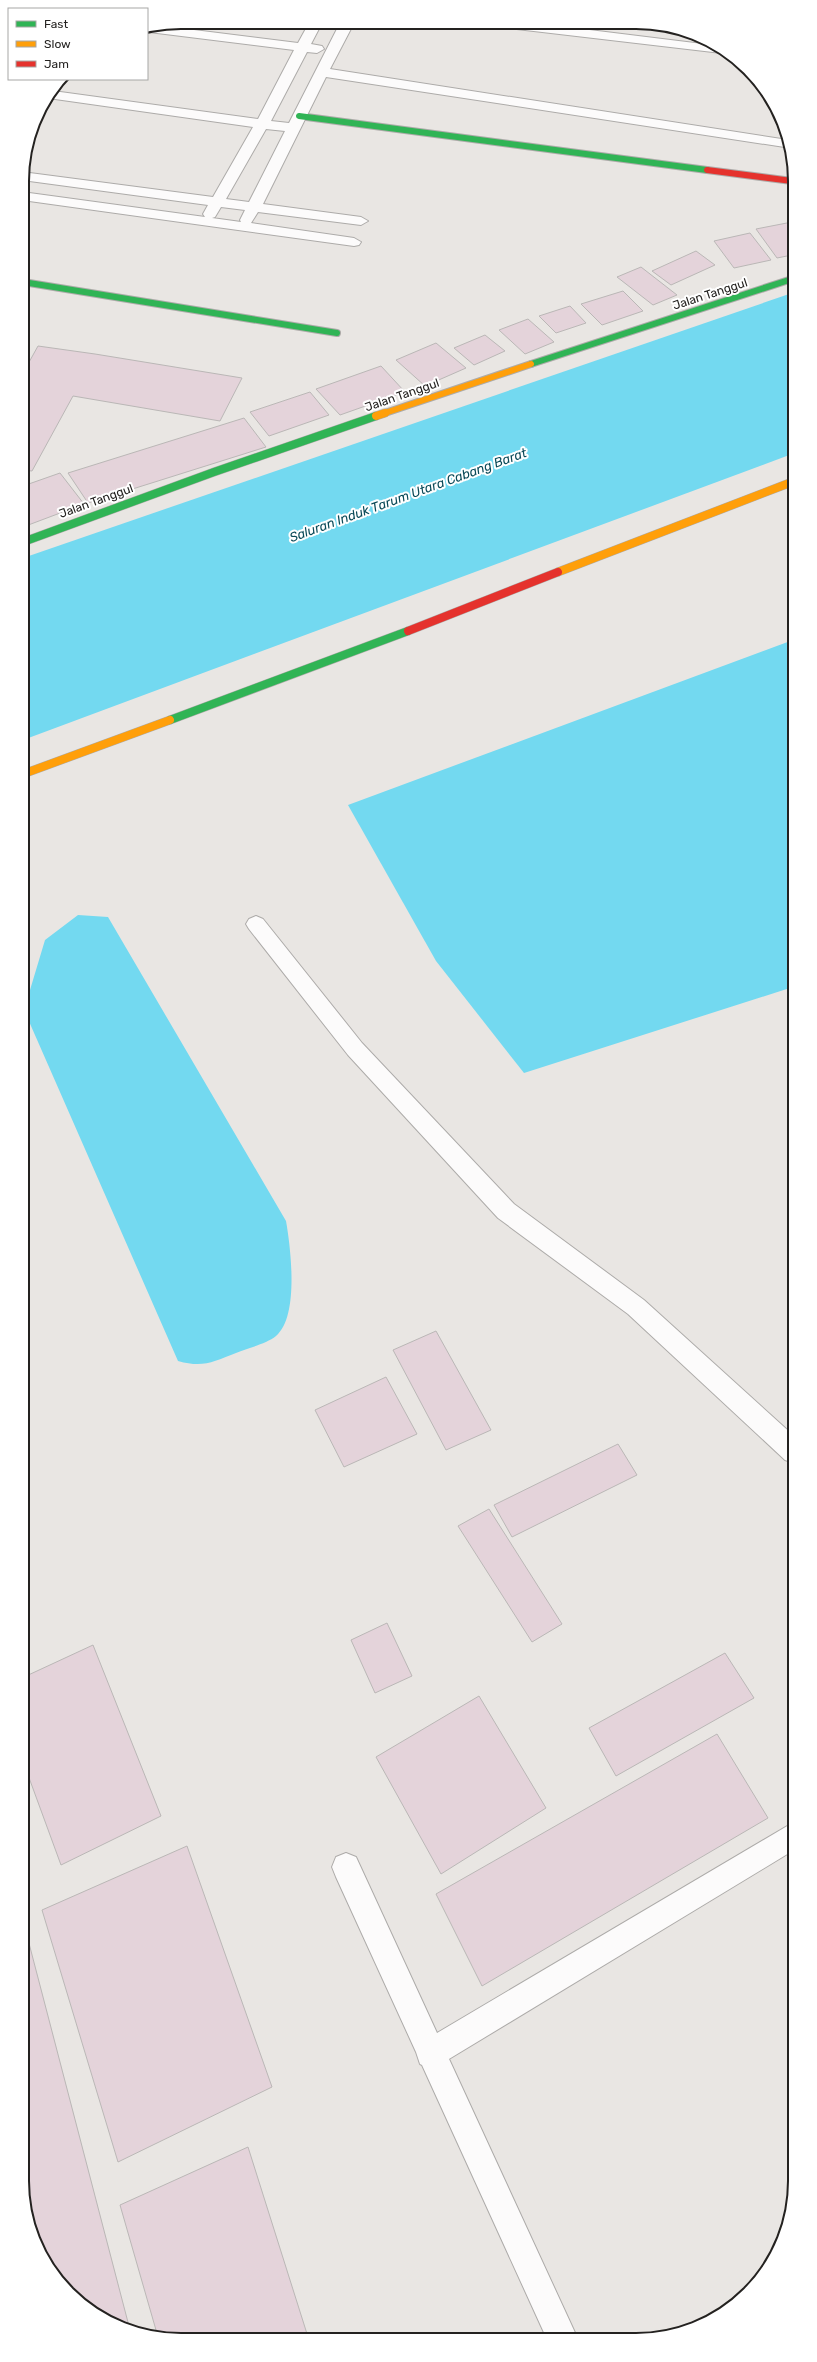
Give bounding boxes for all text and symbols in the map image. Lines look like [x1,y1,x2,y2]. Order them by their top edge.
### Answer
legend [8,8,148,80]
text: Fast [44,17,68,31]
text: Slow [44,37,71,51]
text: Jam [44,57,69,71]
street label: Jalan Tanggul [671,275,749,313]
street label: Jalan Tanggul [363,376,441,414]
water label: Saluran Induk Tarum Utara Cabang Barat [287,445,530,546]
street label: Jalan Tanggul [57,481,135,521]

